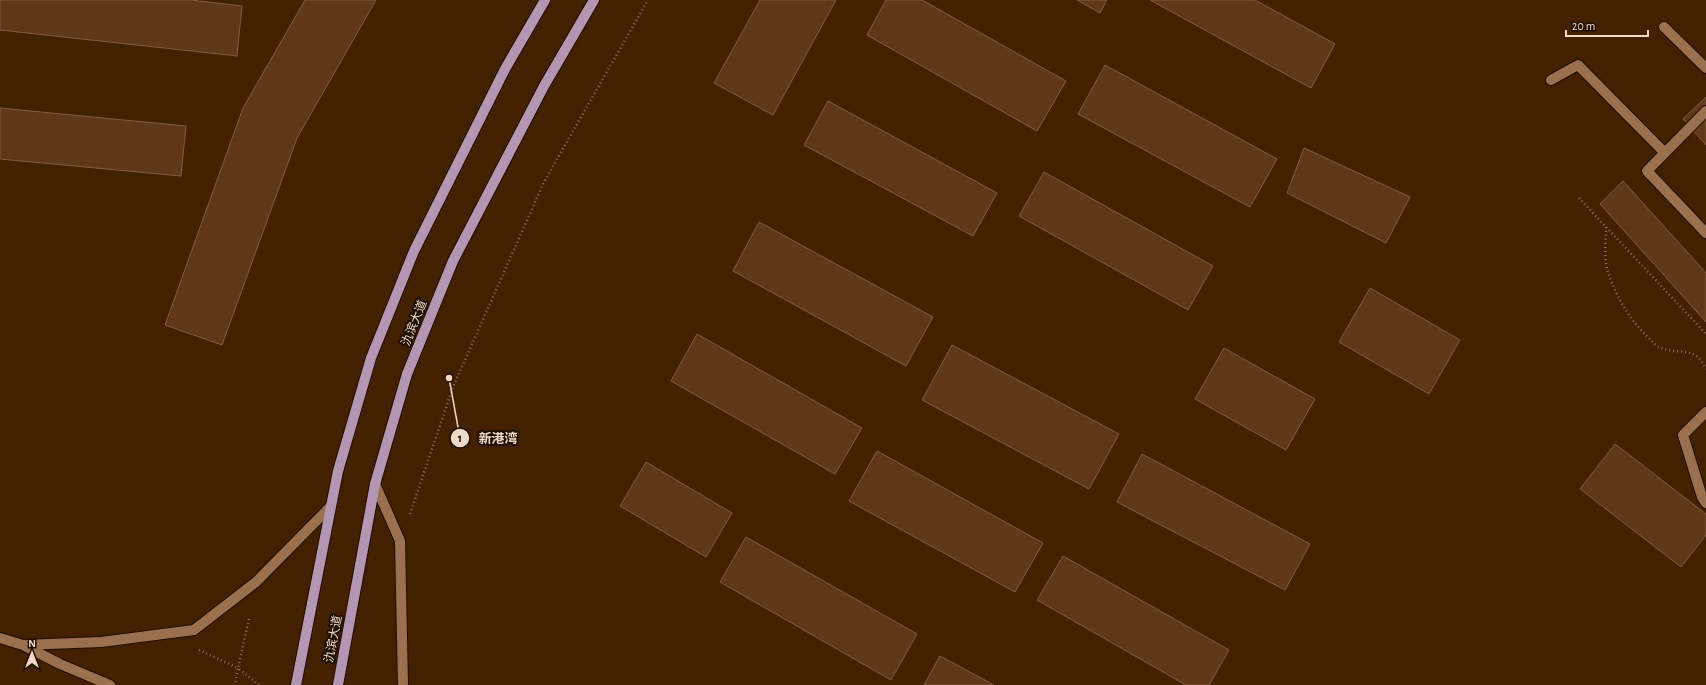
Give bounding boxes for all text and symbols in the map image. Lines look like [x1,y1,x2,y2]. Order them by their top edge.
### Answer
scale bar [1566,12,1648,38]
text: 20 m [1572,20,1595,32]
street label: 氿滨大道 [399,298,429,348]
callout: 新港湾 [450,425,525,450]
text: 新港湾 [478,431,518,446]
text: 1 [458,432,462,444]
street label: 氿滨大道 [322,614,343,664]
north arrow [12,633,52,673]
text: N [28,638,36,649]

